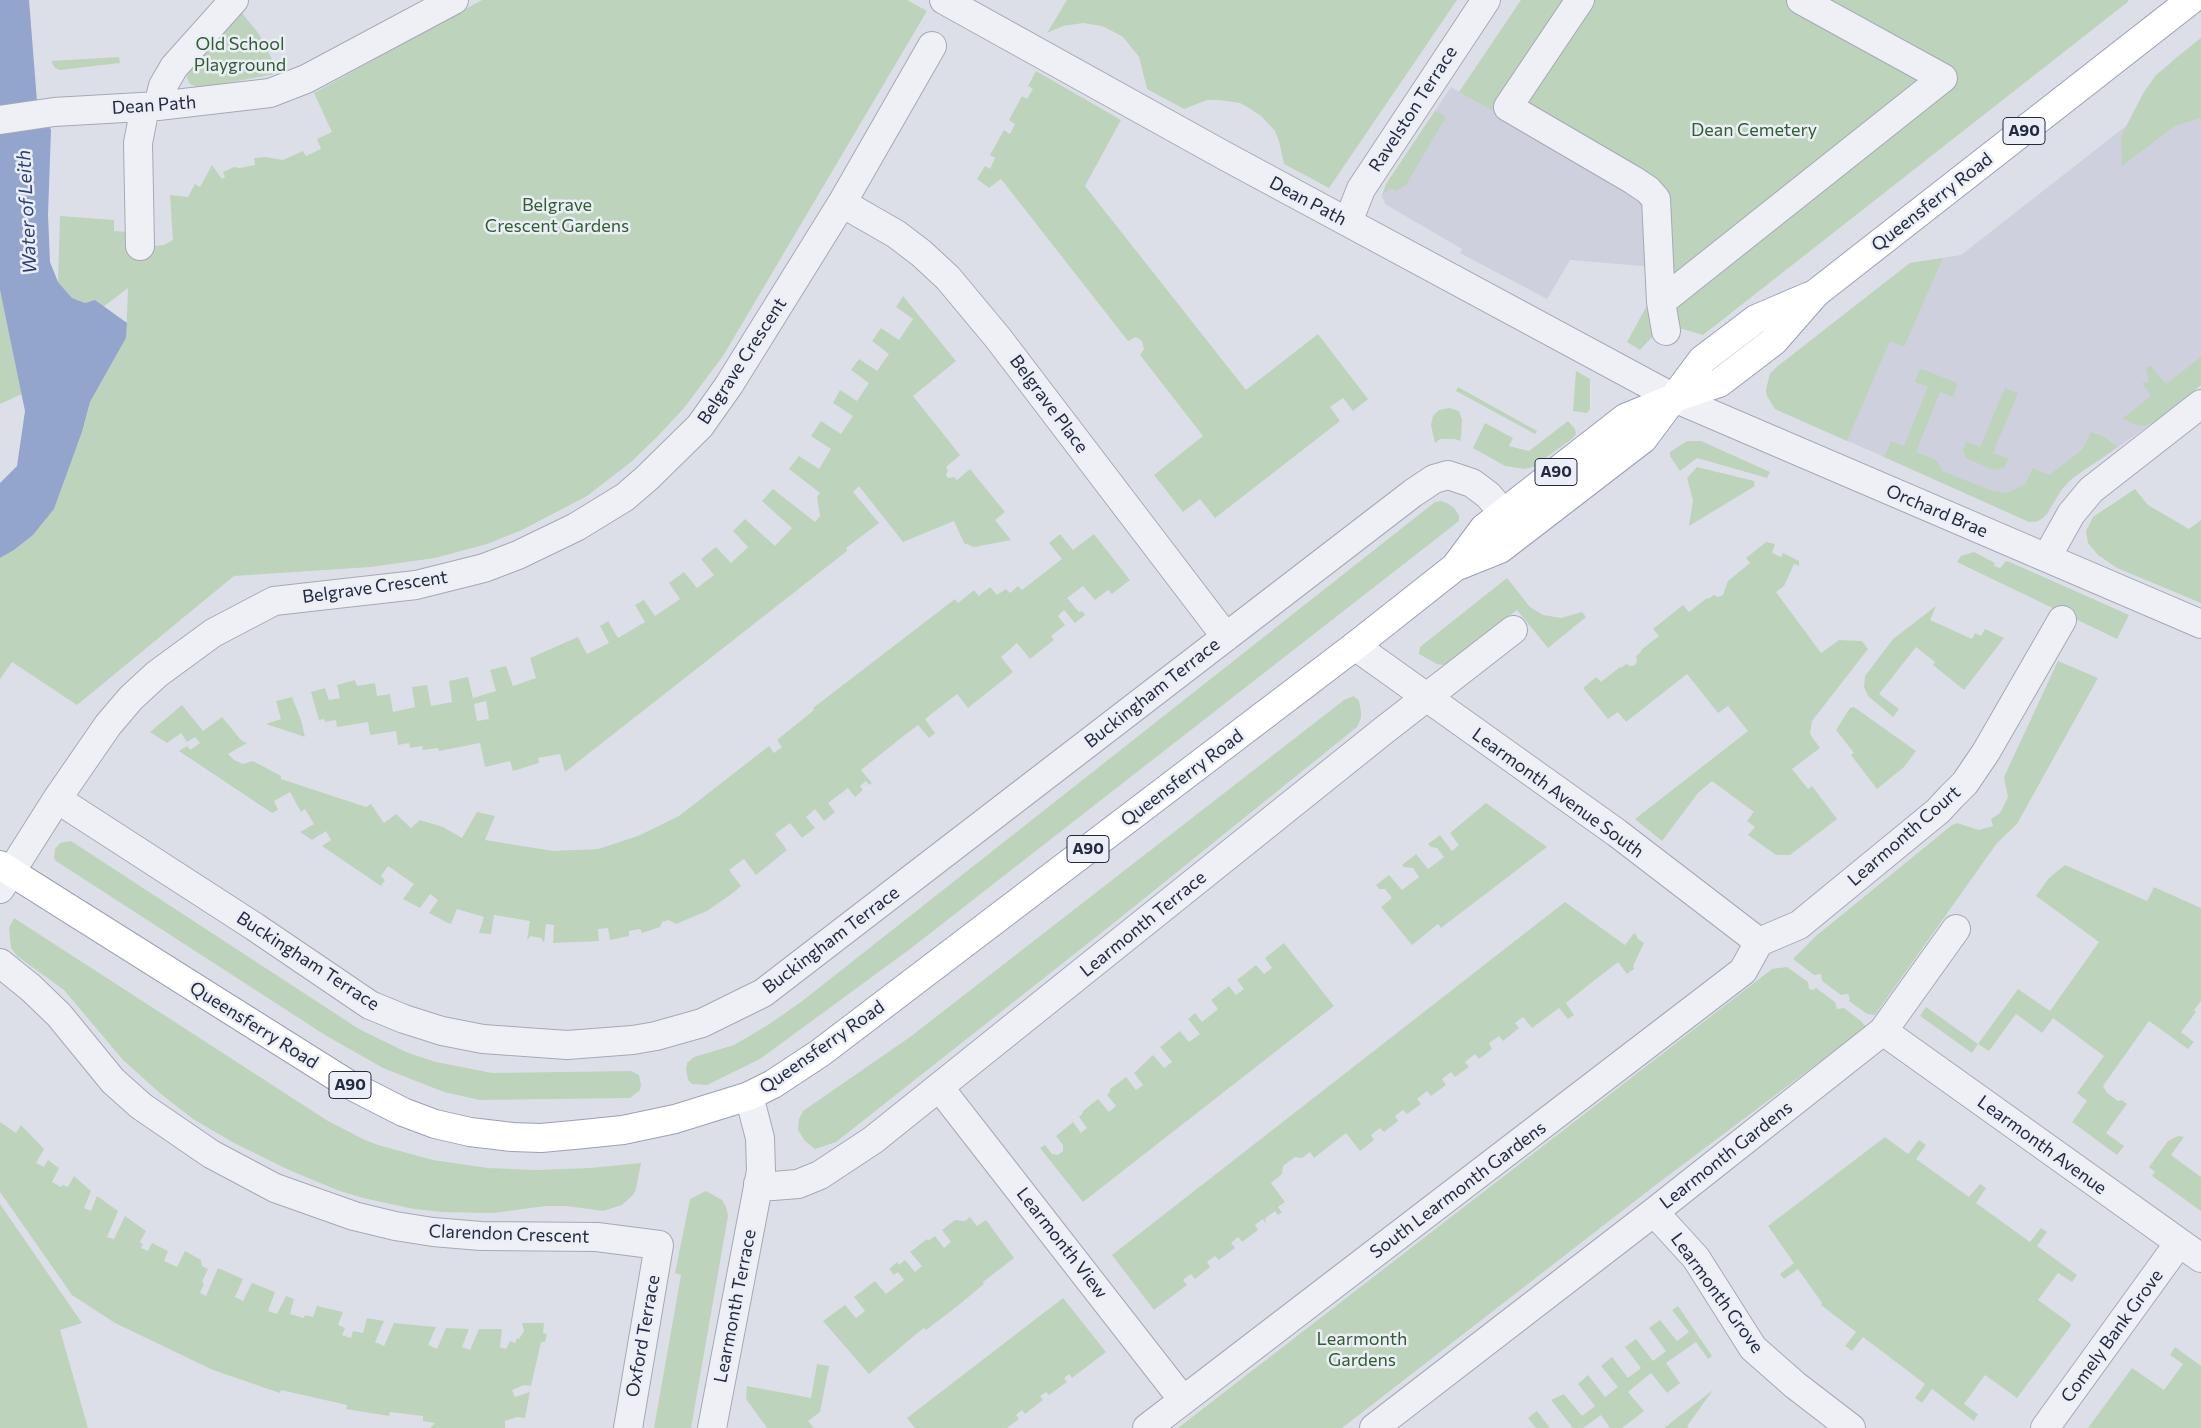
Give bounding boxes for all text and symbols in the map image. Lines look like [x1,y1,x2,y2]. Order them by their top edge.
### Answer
park label: Old School Playground [194,33,286,76]
street label: Ravelston Terrace [1364,42,1462,176]
street label: Dean Path [111,91,197,119]
road number: A90 [2003,118,2045,144]
park label: Dean Cemetery [1691,119,1817,141]
street label: Queensferry Road [1867,148,1997,256]
water label: Water of Leith [12,149,42,275]
street label: Dean Path [1266,172,1350,230]
park label: Belgrave Crescent Gardens [485,194,629,236]
street label: Belgrave Crescent [693,294,791,428]
street label: Belgrave Place [1005,351,1093,457]
road number: A90 [1535,458,1577,486]
street label: Orchard Brae [1883,480,1991,542]
street label: Belgrave Crescent [301,566,449,608]
street label: Buckingham Terrace [1080,634,1224,752]
street label: Learmonth Avenue South [1468,723,1648,863]
street label: Queensferry Road [1117,725,1247,831]
street label: Learmonth Court [1843,781,1965,891]
road number: A90 [1067,836,1109,862]
street label: Learmonth Terrace [1076,867,1210,981]
street label: Buckingham Terrace [758,882,904,998]
street label: Buckingham Terrace [233,907,383,1015]
street label: Queensferry Road [186,977,322,1073]
street label: Queensferry Road [755,996,889,1098]
road number: A90 [329,1072,371,1098]
street label: Learmonth Avenue [1973,1091,2111,1199]
street label: Learmonth Gardens [1655,1097,1797,1213]
street label: South Learmonth Gardens [1366,1117,1550,1263]
street label: Learmonth View [1012,1183,1112,1303]
street label: Clarendon Crescent [428,1220,590,1248]
street label: Learmonth Terrace [710,1227,760,1385]
street label: Learmonth Grove [1666,1229,1768,1357]
street label: Comely Bank Grove [2057,1265,2167,1407]
street label: Oxford Terrace [622,1273,664,1399]
park label: Learmonth Gardens [1317,1328,1407,1370]

